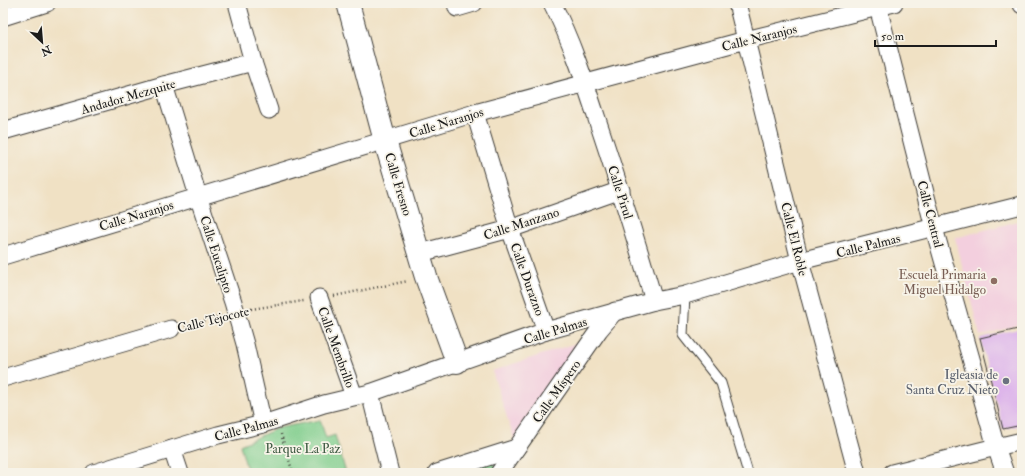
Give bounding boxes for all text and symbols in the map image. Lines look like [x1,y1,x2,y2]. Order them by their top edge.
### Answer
street label: Calle Naranjos [720,21,799,55]
north arrow [22,22,62,62]
scale bar [875,22,996,48]
text: 50 m [881,29,905,44]
text: N [38,42,54,59]
street label: Andador Mezquite [78,76,178,118]
street label: Calle Naranjos [407,104,486,142]
street label: Calle Fresno [381,151,415,218]
street label: Calle Pirul [604,163,636,222]
street label: Calle Central [913,179,947,250]
street label: Calle Naranjos [97,197,176,235]
street label: Calle El Roble [777,201,811,278]
street label: Calle Manzano [481,204,561,244]
street label: Calle Eucalipto [195,214,236,295]
street label: Calle Palmas [835,230,902,262]
street label: Calle Durazno [506,241,548,318]
place label: Escuela Primaria Miguel Hidalgo [898,267,987,298]
marker: Escuela Primaria Miguel Hidalgo [989,276,999,286]
street label: Calle Tejocote [176,303,251,337]
street label: Calle Membrillo [314,305,358,390]
street label: Calle Palmas [522,314,589,348]
street label: Calle Míspero [529,357,585,427]
place label: Igleasia de Santa Cruz Nieto [906,367,999,398]
marker: Igleasia de Santa Cruz Nieto [1001,376,1011,386]
street label: Calle Palmas [213,413,280,445]
park label: Parque La Paz [265,441,341,457]

